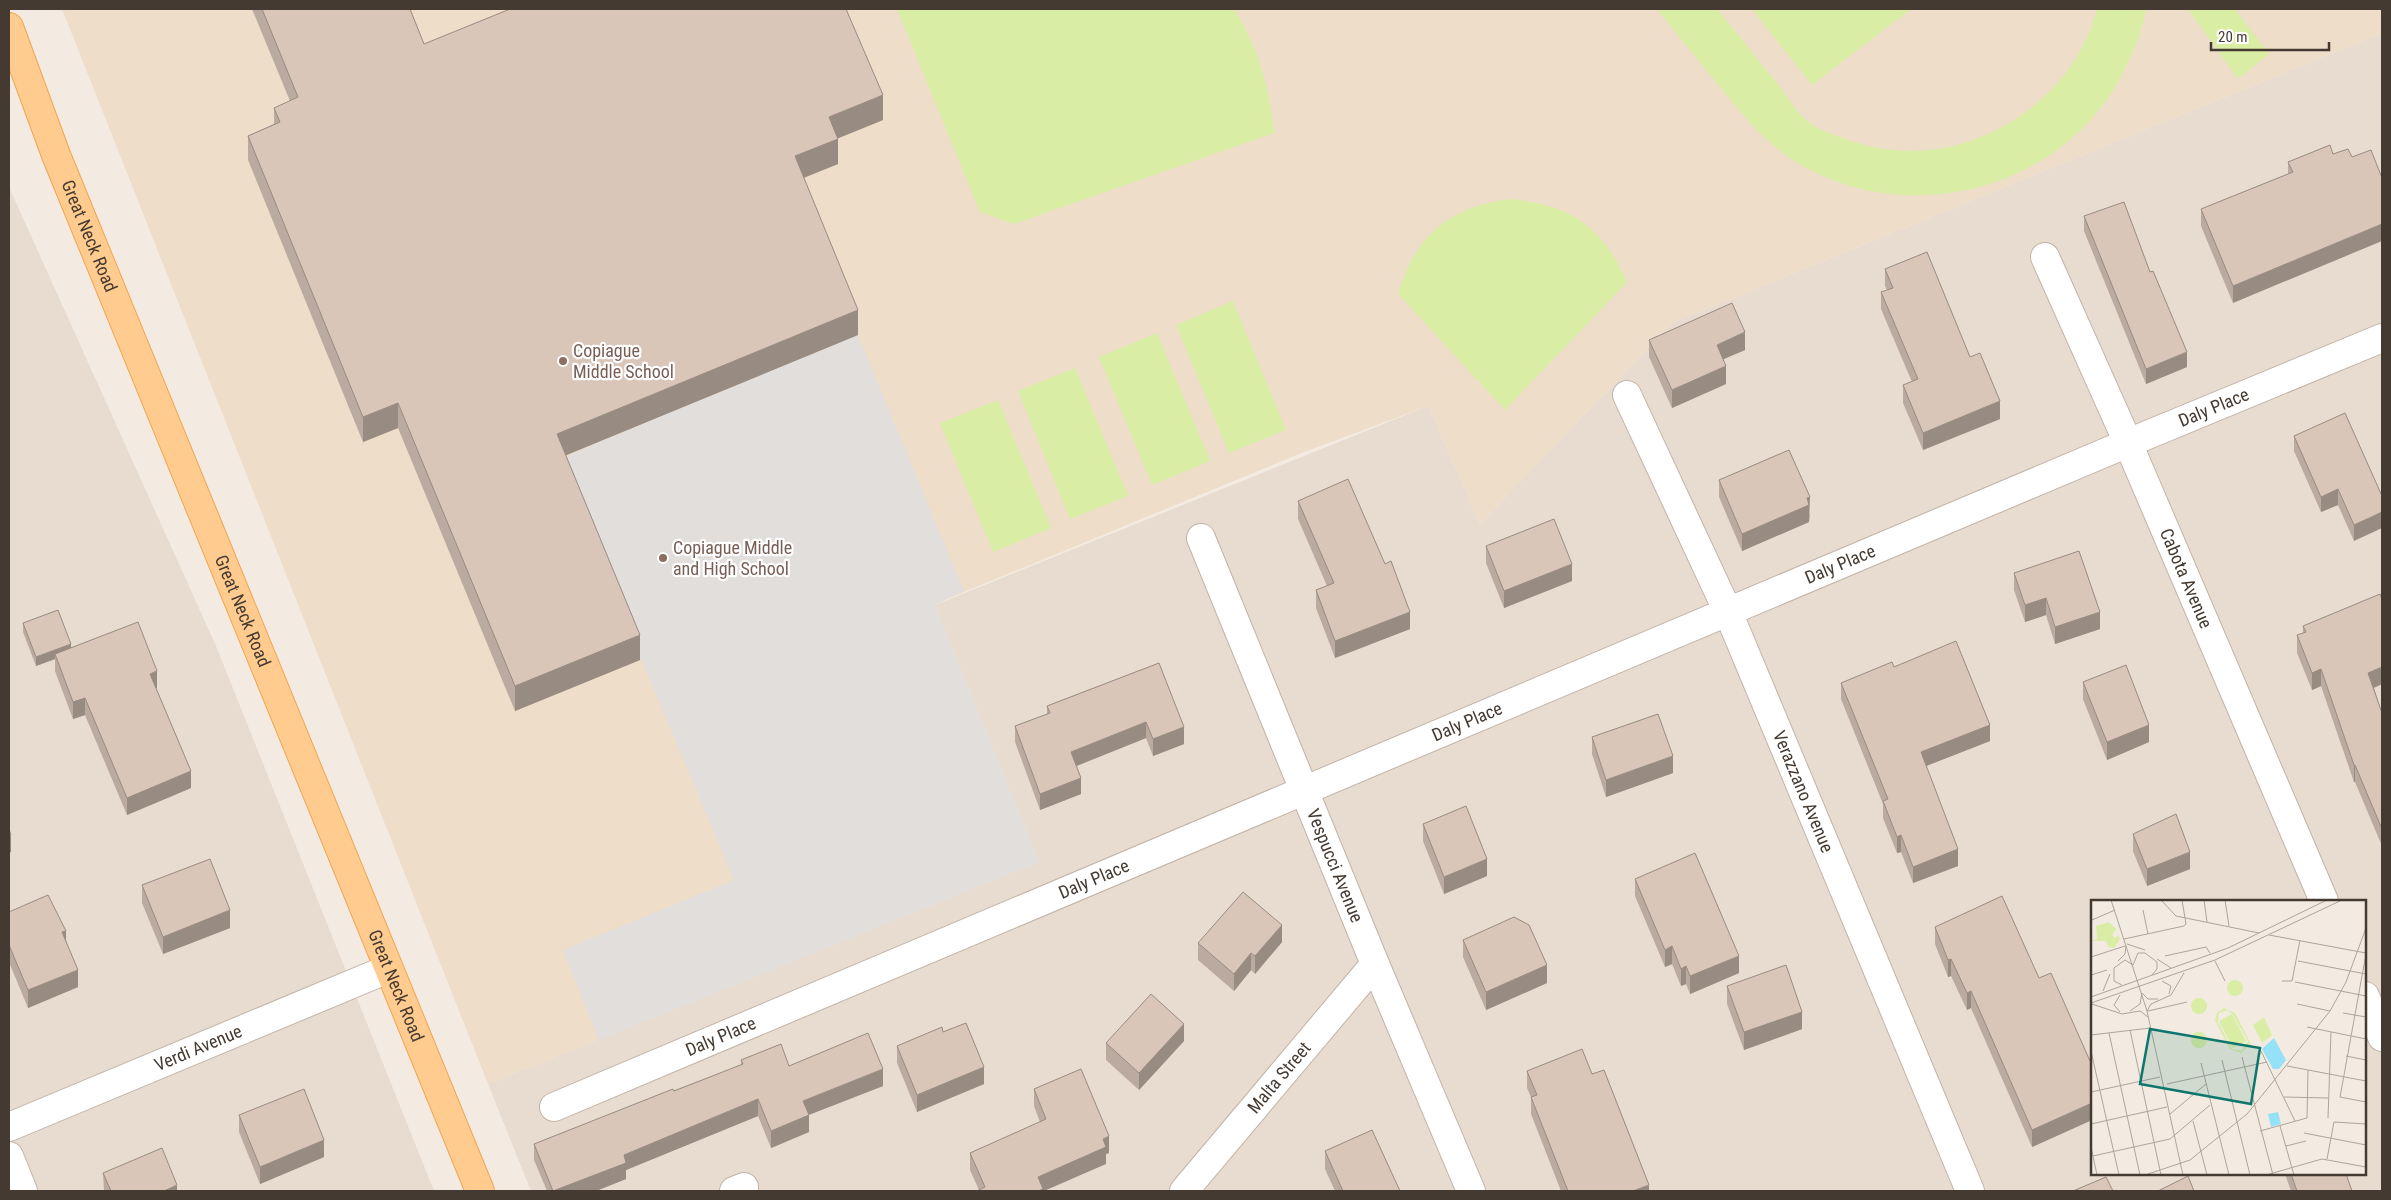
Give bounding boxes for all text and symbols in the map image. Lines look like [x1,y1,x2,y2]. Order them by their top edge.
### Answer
scale bar [2211,20,2328,52]
text: 20 m [2218,28,2248,46]
street label: Great Neck Road [57,177,122,295]
place label: Copiague Middle School [573,340,674,382]
marker: Copiague Middle School [557,355,569,367]
street label: Daly Place [2175,383,2252,431]
street label: Cabota Avenue [2156,525,2217,631]
place label: Copiague Middle and High School [673,537,792,579]
street label: Daly Place [1802,540,1878,588]
street label: Great Neck Road [211,552,275,670]
marker: Copiague Middle and High School [657,552,669,564]
street label: Daly Place [1429,697,1505,745]
street label: Verazzano Avenue [1769,727,1838,855]
street label: Vespucci Avenue [1303,806,1368,925]
street label: Daly Place [1055,855,1132,903]
inset map [2091,900,2366,1175]
street label: Great Neck Road [364,927,429,1045]
street label: Daly Place [682,1012,759,1060]
street label: Verdi Avenue [151,1020,245,1075]
street label: Malta Street [1243,1038,1315,1117]

